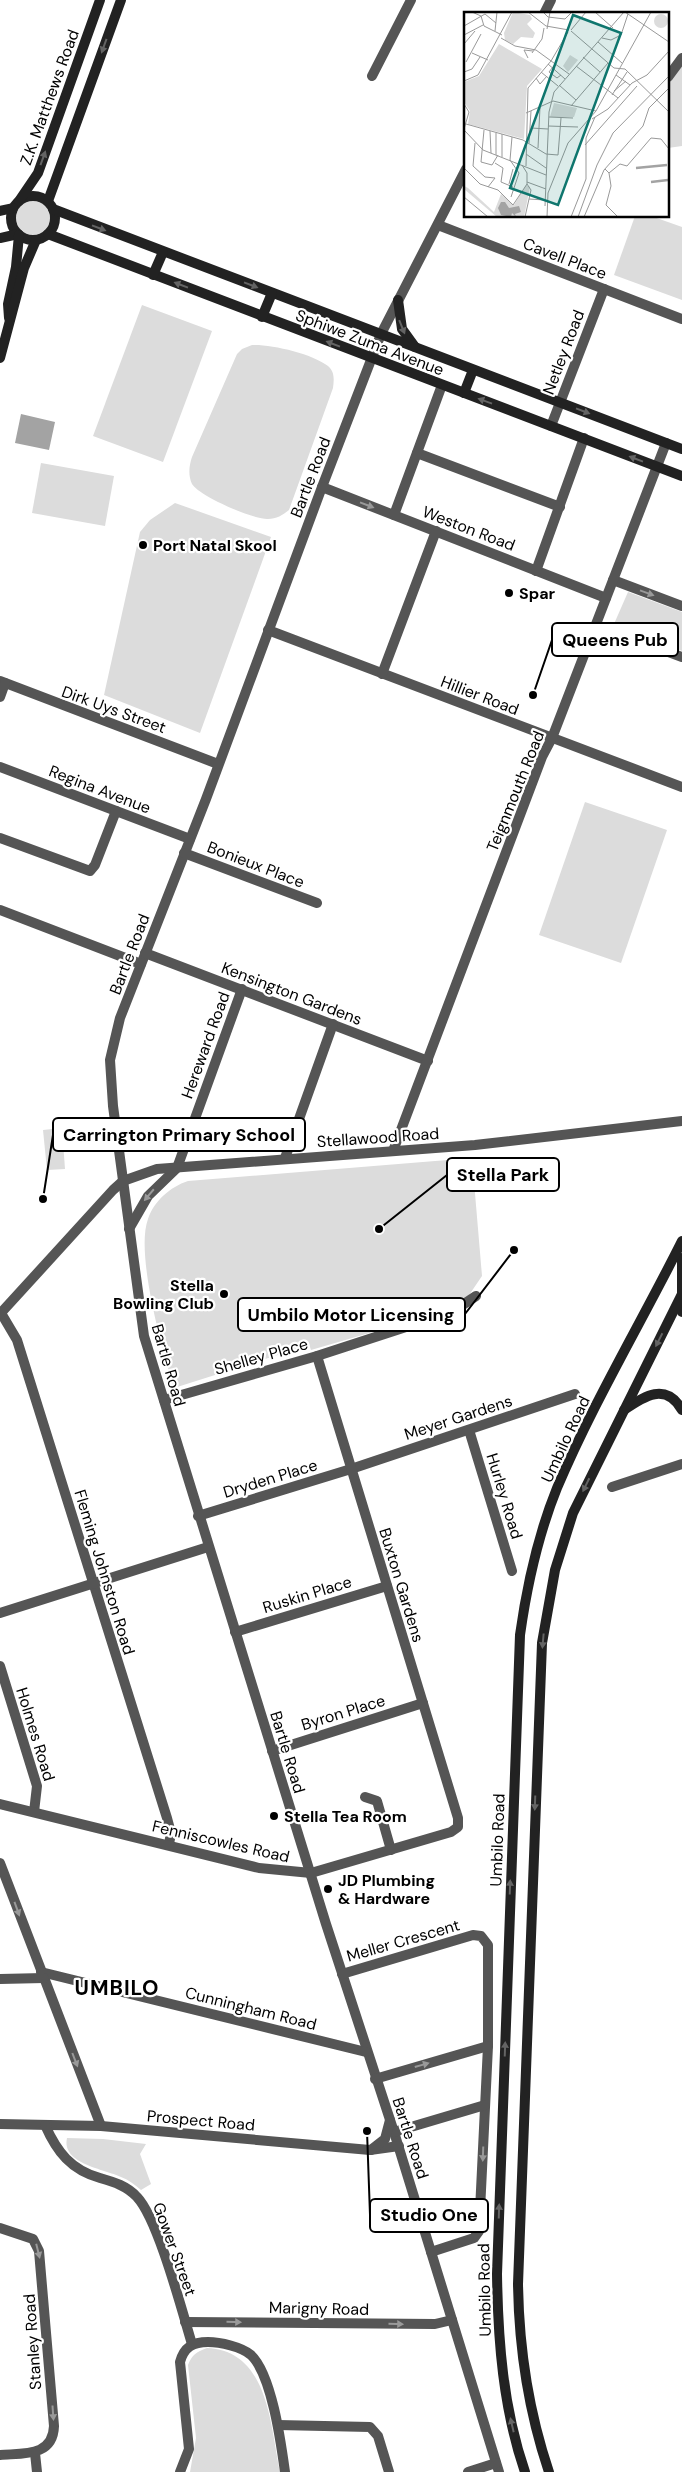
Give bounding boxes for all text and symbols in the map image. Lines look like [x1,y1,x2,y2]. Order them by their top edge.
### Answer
inset map [464,12,670,218]
street label: Z.K. Matthews Road [15,26,84,168]
one-way arrow [100,39,108,54]
one-way arrow [40,151,47,166]
one-way arrow [91,225,106,232]
street label: Cavell Place [520,233,610,284]
one-way arrow [174,281,188,289]
one-way arrow [243,282,258,289]
street label: Sphiwe Zuma Avenue [293,305,447,380]
street label: Netley Road [538,307,589,397]
one-way arrow [399,320,407,334]
one-way arrow [325,340,340,347]
one-way arrow [477,397,492,404]
one-way arrow [575,408,590,415]
street label: Bartle Road [285,434,335,520]
one-way arrow [629,455,644,462]
one-way arrow [360,501,375,509]
street label: Weston Road [419,501,518,556]
place label: Port Natal Skool [153,535,277,556]
marker: Port Natal Skool [137,539,149,551]
place label: Spar [519,583,556,604]
marker: Spar [503,587,515,599]
one-way arrow [640,590,655,597]
callout: Queens Pub [552,623,678,656]
text: Queens Pub [562,628,668,652]
street label: Hillier Road [438,671,522,720]
street label: Dirk Uys Street [59,681,169,738]
street label: Teignmouth Road [482,728,549,855]
street label: Regina Avenue [46,760,154,819]
street label: Bonieux Place [204,836,307,893]
street label: Bartle Road [104,911,154,997]
street label: Kensington Gardens [219,957,365,1030]
street label: Hereward Road [176,989,235,1101]
callout: Carrington Primary School [53,1118,305,1151]
text: Carrington Primary School [63,1123,295,1147]
street label: Stellawood Road [316,1123,440,1152]
callout: Stella Park [447,1158,559,1191]
text: Stella Park [457,1163,550,1187]
one-way arrow [144,1189,155,1201]
place label: Stella Bowling Club [113,1275,214,1314]
marker: Stella Bowling Club [218,1288,230,1300]
callout: Umbilo Motor Licensing [238,1298,465,1331]
text: Umbilo Motor Licensing [248,1303,454,1327]
street label: Bartle Road [147,1322,190,1409]
street label: Shelley Place [212,1333,310,1380]
one-way arrow [655,1333,663,1347]
street label: Meyer Gardens [401,1390,515,1445]
street label: Umbilo Road [536,1393,595,1486]
street label: Hurley Road [482,1451,528,1542]
street label: Dryden Place [220,1454,320,1503]
one-way arrow [582,1478,590,1492]
street label: Fleming Johnston Road [69,1487,140,1657]
street label: Buxton Gardens [374,1525,429,1645]
street label: Ruskin Place [260,1571,354,1618]
one-way arrow [539,1633,547,1649]
street label: Holmes Road [11,1685,60,1784]
street label: Byron Place [299,1690,388,1735]
street label: Bartle Road [265,1709,310,1796]
street label: Umbilo Road [485,1793,510,1887]
one-way arrow [531,1795,539,1811]
place label: Stella Tea Room [284,1806,407,1827]
marker: Stella Tea Room [268,1810,280,1822]
street label: Fenniscowles Road [150,1815,292,1867]
place label: JD Plumbing & Hardware [338,1870,435,1909]
one-way arrow [507,1878,515,1894]
marker: JD Plumbing & Hardware [322,1883,334,1895]
one-way arrow [13,1902,21,1917]
street label: Meller Crescent [344,1914,462,1967]
district label: UMBILO [75,1974,159,2002]
street label: Cunningham Road [183,1982,319,2035]
one-way arrow [501,2041,509,2057]
one-way arrow [72,2053,80,2068]
one-way arrow [414,2061,429,2069]
street label: Bartle Road [387,2095,434,2182]
street label: Prospect Road [146,2105,256,2136]
one-way arrow [478,2146,486,2162]
callout: Studio One [370,2199,488,2232]
street label: Gower Street [148,2200,201,2299]
text: Studio One [380,2203,478,2227]
one-way arrow [495,2203,503,2219]
street label: Umbilo Road [473,2243,496,2337]
one-way arrow [35,2244,43,2259]
street label: Stanley Road [19,2293,46,2391]
street label: Marigny Road [269,2297,369,2320]
one-way arrow [226,2318,242,2326]
one-way arrow [389,2320,405,2328]
one-way arrow [49,2405,57,2421]
one-way arrow [508,2418,516,2433]

